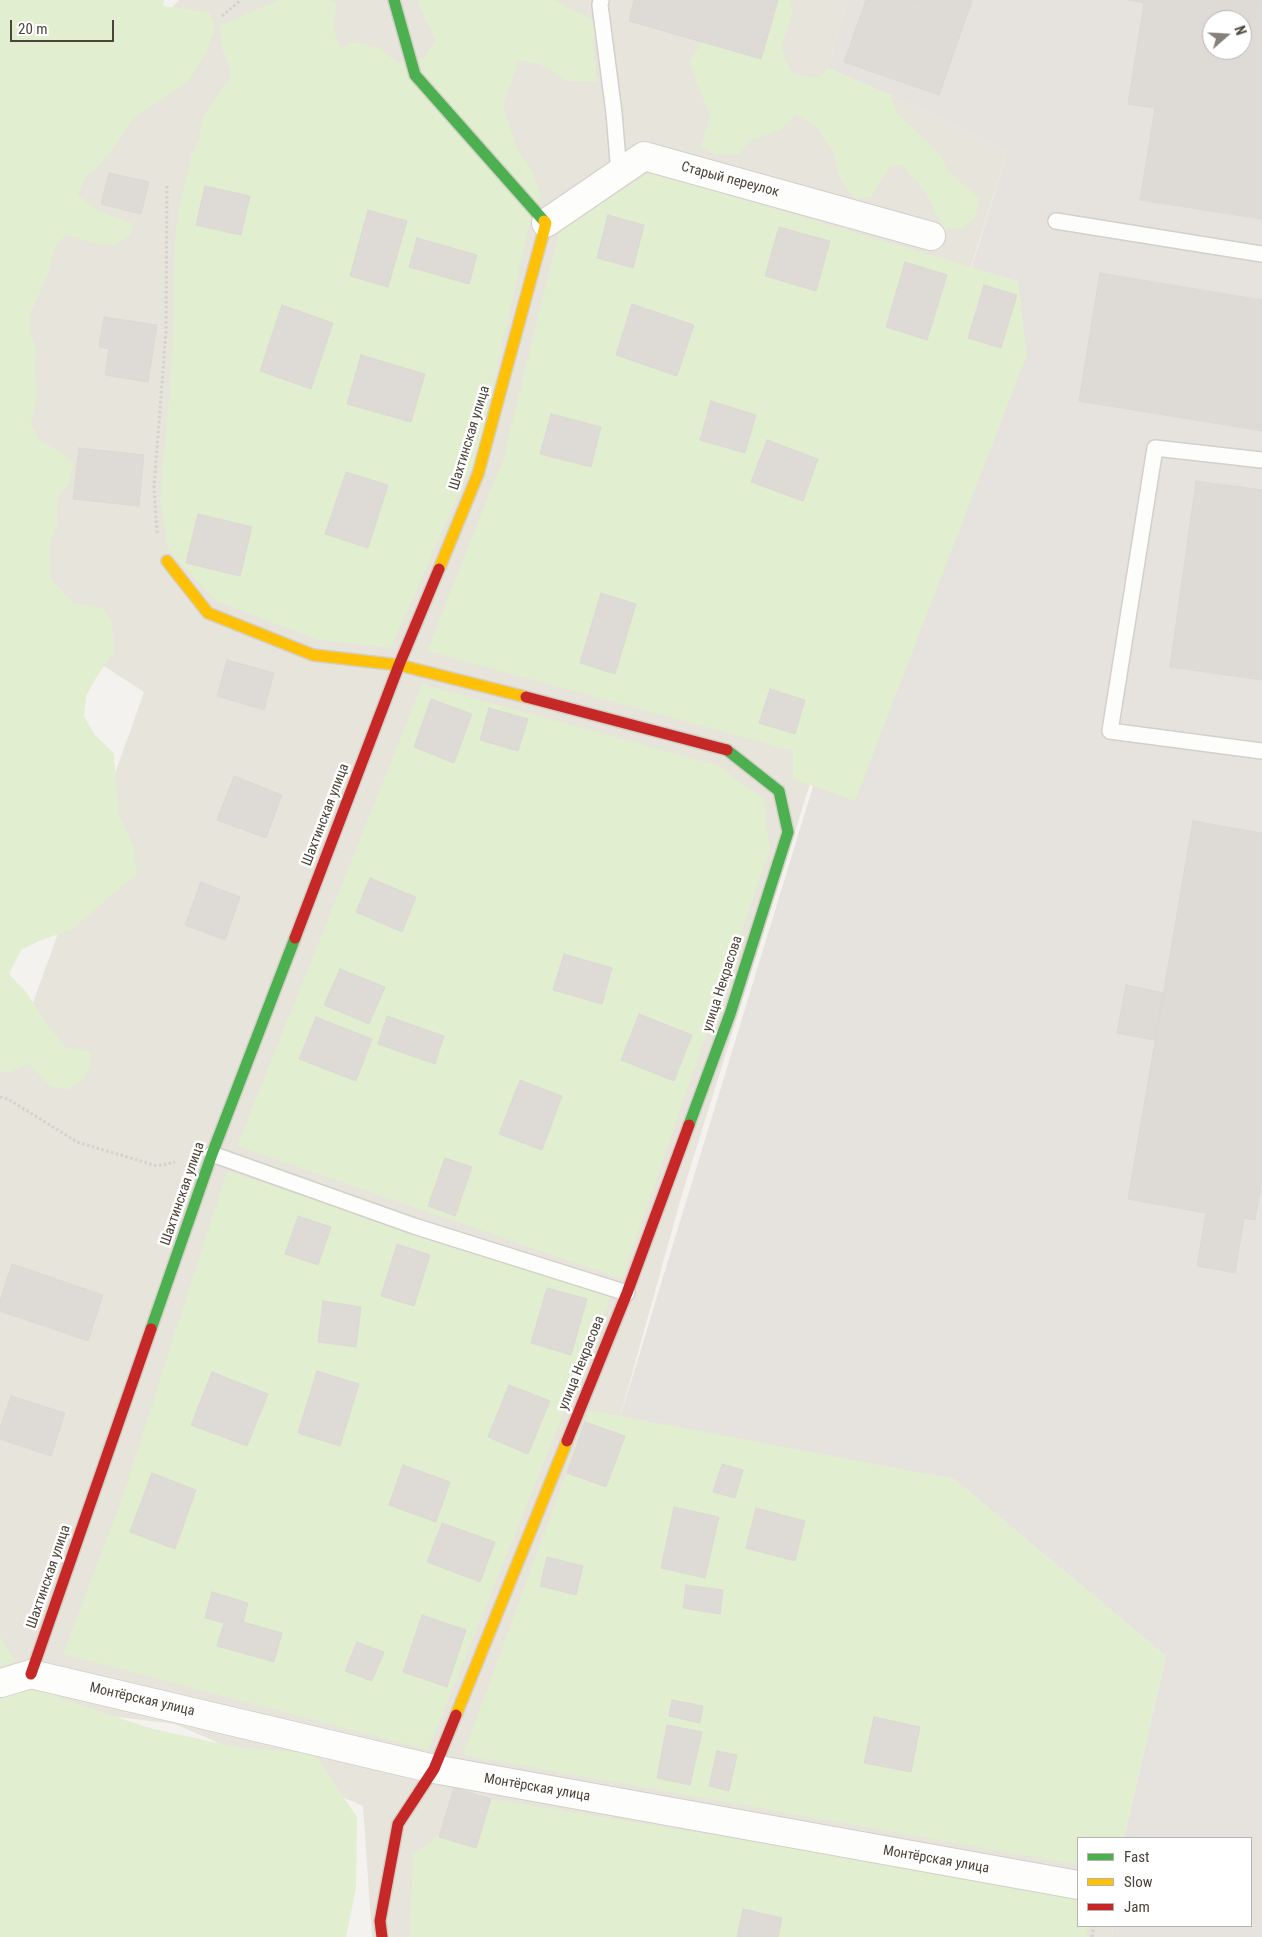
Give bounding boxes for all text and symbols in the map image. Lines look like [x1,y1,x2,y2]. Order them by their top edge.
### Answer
scale bar [12,10,116,42]
north arrow [1202,10,1252,60]
text: 20 m [18,20,48,38]
text: N [1231,24,1249,37]
street label: Старый переулок [679,159,781,201]
street label: Шахтинская улица [446,384,494,492]
street label: Шахтинская улица [299,761,353,869]
street label: улица Некрасова [700,934,746,1034]
street label: Шахтинская улица [157,1140,209,1248]
street label: улица Некрасова [555,1314,609,1412]
street label: Шахтинская улица [23,1523,75,1631]
street label: Монтёрская улица [88,1680,196,1720]
street label: Монтёрская улица [483,1770,591,1806]
legend [1077,1837,1252,1927]
street label: Монтёрская улица [882,1842,990,1878]
text: Fast [1124,1848,1149,1866]
text: Slow [1124,1873,1153,1891]
text: Jam [1124,1898,1150,1916]

